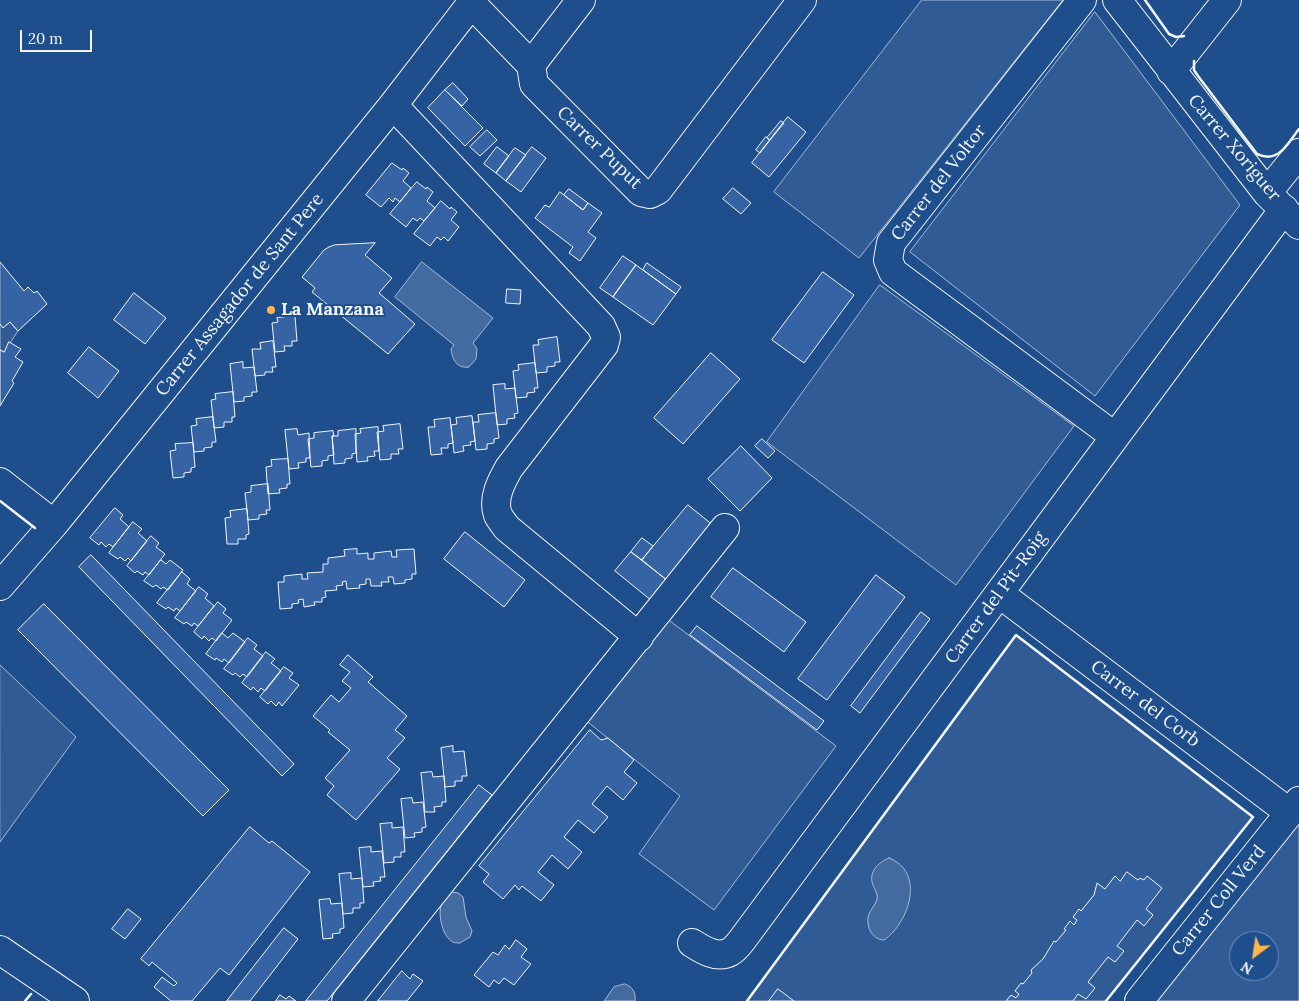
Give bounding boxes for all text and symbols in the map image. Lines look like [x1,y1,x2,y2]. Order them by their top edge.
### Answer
scale bar [22,20,95,52]
text: 20 m [28,29,63,48]
street label: Carrer Xoriguer [1183,90,1285,206]
street label: Carrer Puput [552,102,646,194]
street label: Carrer del Voltor [887,121,991,245]
street label: Carrer Assagador de Sant Pere [151,189,329,401]
place label: La Manzana [281,299,384,321]
marker: La Manzana [265,304,277,316]
street label: Carrer del Pit-Roig [941,528,1051,668]
street label: Carrer del Corb [1086,656,1204,752]
street label: Carrer Coll Verd [1168,841,1270,961]
north arrow [1229,931,1279,981]
text: N [1238,958,1256,979]

